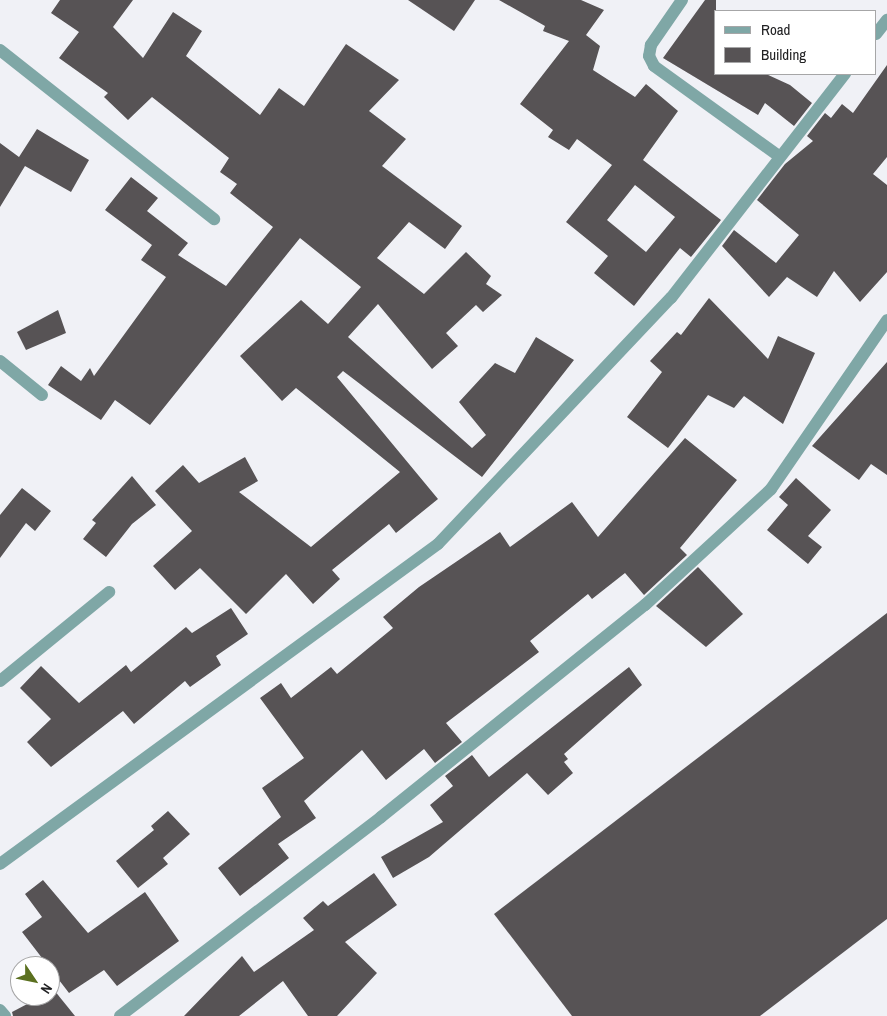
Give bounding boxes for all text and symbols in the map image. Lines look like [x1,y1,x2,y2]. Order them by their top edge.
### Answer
legend [714,10,877,75]
text: Road [761,19,790,40]
text: Building [761,44,806,65]
north arrow [10,956,60,1006]
text: N [37,980,56,997]

